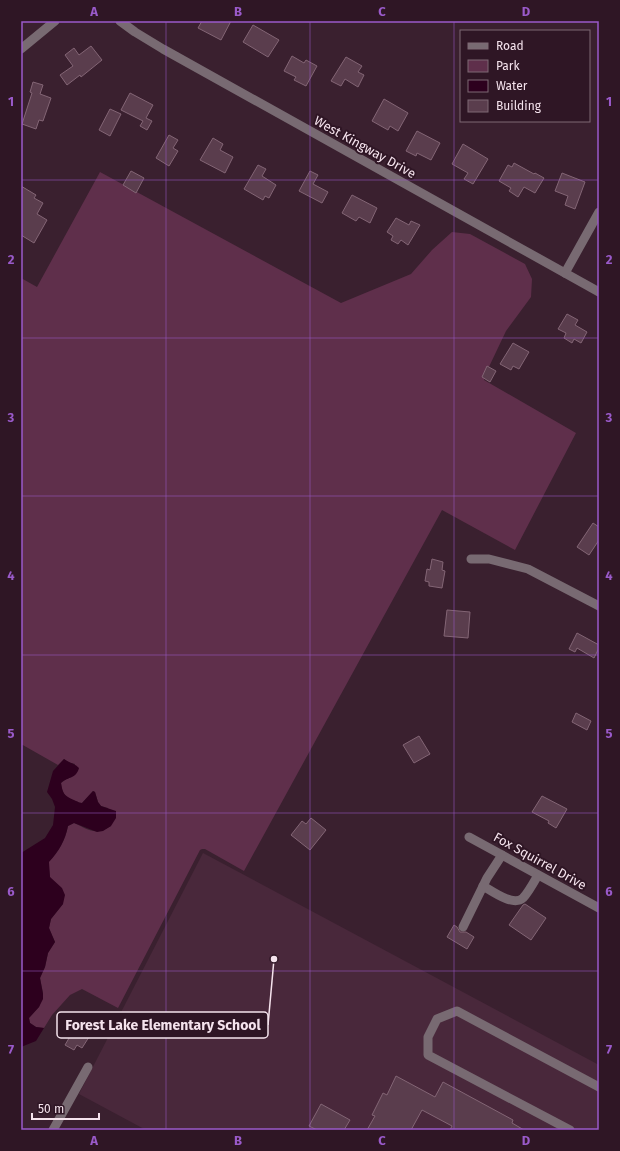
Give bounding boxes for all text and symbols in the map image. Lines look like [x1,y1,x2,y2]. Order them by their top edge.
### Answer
text: A [89,4,98,19]
text: B [234,4,242,19]
text: C [378,4,386,19]
text: D [522,4,531,19]
legend [460,30,590,122]
text: Road [496,39,524,53]
text: Park [496,59,520,73]
text: Water [496,79,528,93]
text: 1 [8,94,14,109]
text: 1 [606,94,612,109]
text: Building [496,99,542,113]
street label: West Kingway Drive [312,113,418,181]
text: 2 [8,252,15,267]
text: 2 [606,252,613,267]
text: 3 [7,410,15,425]
text: 3 [605,410,613,425]
text: 4 [7,568,15,583]
text: 4 [605,568,613,583]
text: 5 [8,726,15,741]
text: 5 [606,726,613,741]
street label: Fox Squirrel Drive [491,829,589,893]
text: 6 [7,884,15,899]
text: 6 [605,884,613,899]
callout: Forest Lake Elementary School [57,1012,268,1038]
text: Forest Lake Elementary School [65,1017,261,1034]
text: 7 [8,1042,14,1057]
text: 7 [606,1042,612,1057]
scale bar [32,1095,99,1121]
text: 50 m [38,1102,64,1116]
text: A [89,1133,98,1148]
text: B [234,1133,242,1148]
text: C [378,1133,386,1148]
text: D [522,1133,531,1148]

